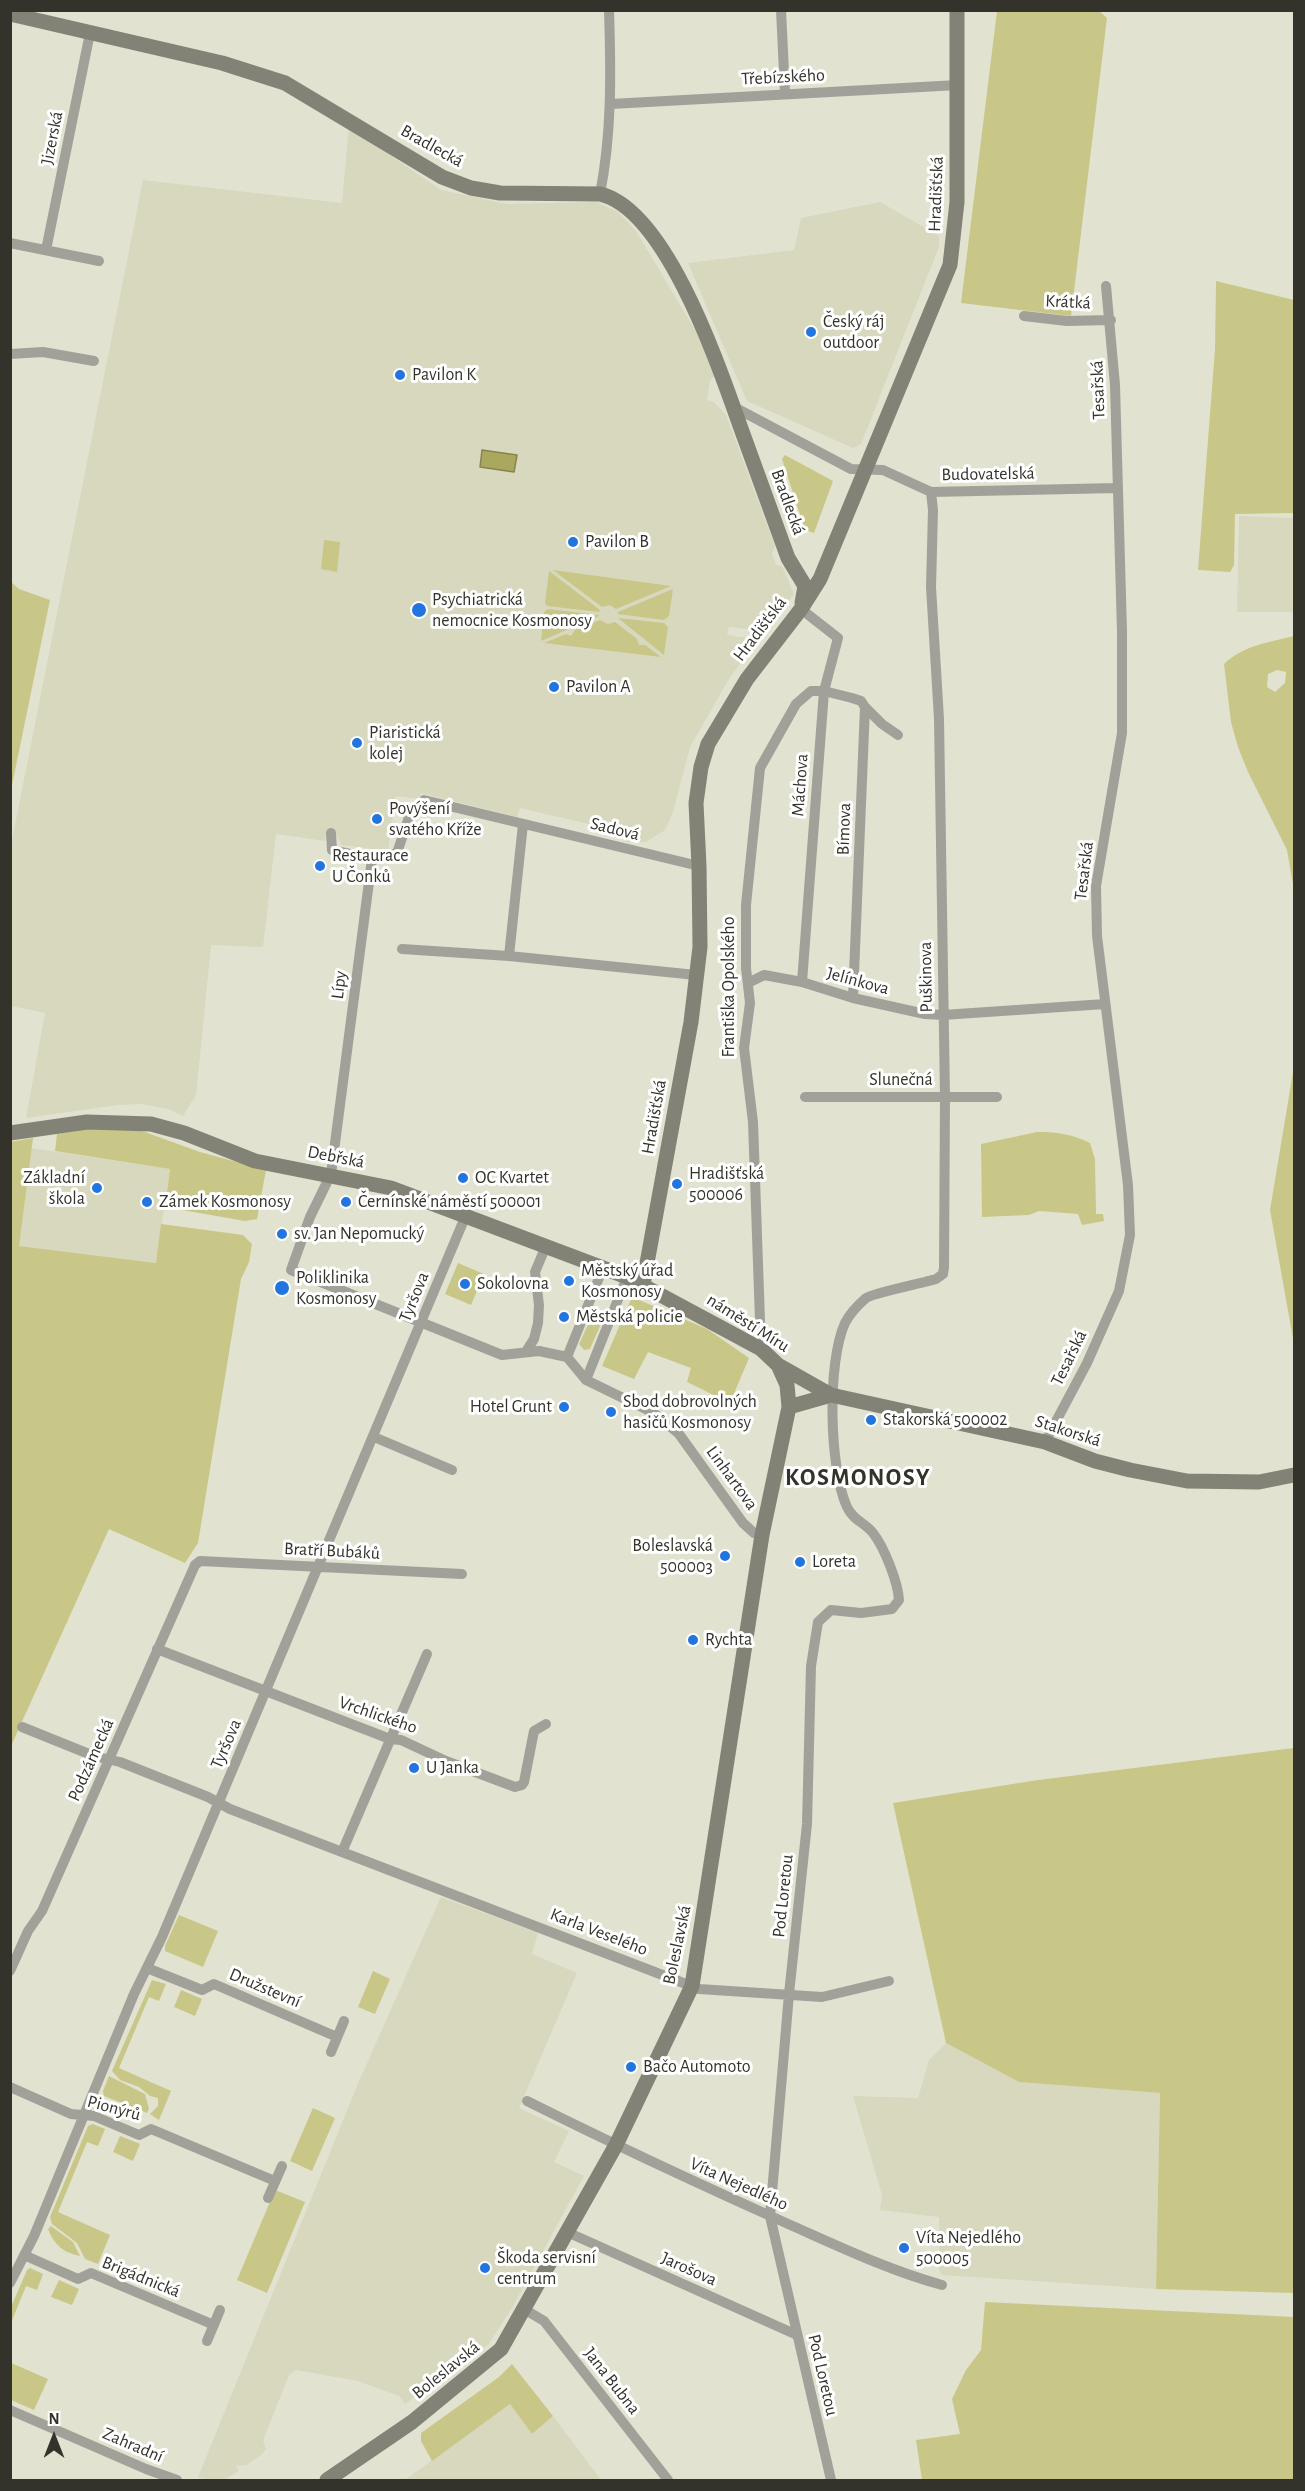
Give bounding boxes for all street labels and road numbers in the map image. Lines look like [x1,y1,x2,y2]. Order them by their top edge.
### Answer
street label: Třebízského [741,64,825,90]
street label: Jizerská [36,109,68,167]
street label: Bradlecká [397,120,467,172]
street label: Hradišťská [924,156,948,232]
street label: Krátká [1045,290,1091,314]
street label: Tesařská [1086,360,1110,420]
street label: Budovatelská [941,462,1035,486]
street label: Bradlecká [766,466,810,538]
street label: Hradišťská [729,592,791,666]
street label: Máchova [787,753,813,817]
street label: Bímova [832,802,856,856]
street label: Sadová [588,812,642,846]
street label: Tesařská [1070,840,1098,902]
street label: Františka Opolského [718,916,740,1058]
street label: Puškinova [915,941,937,1013]
street label: Jelínkova [824,962,892,1000]
street label: Lípy [327,970,351,1000]
street label: Slunečná [869,1069,933,1091]
street label: Hradišťská [637,1078,671,1156]
street label: Debřská [306,1141,366,1173]
street label: Tyršova [394,1269,434,1325]
street label: náměstí Míru [703,1289,793,1357]
street label: Tesařská [1046,1327,1092,1389]
street label: Stakorská [1032,1410,1104,1452]
street label: Linhartova [701,1442,763,1514]
street label: Bratří Bubáků [283,1538,381,1564]
street label: Vrchlického [336,1692,420,1738]
street label: Podzámecká [63,1715,119,1805]
street label: Tyršova [206,1716,246,1772]
street label: Pod Loretou [768,1853,798,1939]
street label: Karla Veselého [547,1903,651,1961]
street label: Boleslavská [658,1903,696,1987]
street label: Družstevní [226,1963,304,2013]
street label: Pionýrů [85,2091,143,2125]
street label: Víta Nejedlého [687,2153,791,2215]
street label: Jarošova [658,2247,720,2291]
street label: Brigádnická [99,2252,183,2302]
street label: Pod Loretou [803,2332,843,2418]
street label: Boleslavská [408,2336,484,2404]
street label: Jana Bubna [579,2343,645,2419]
street label: Zahradní [99,2423,167,2467]

